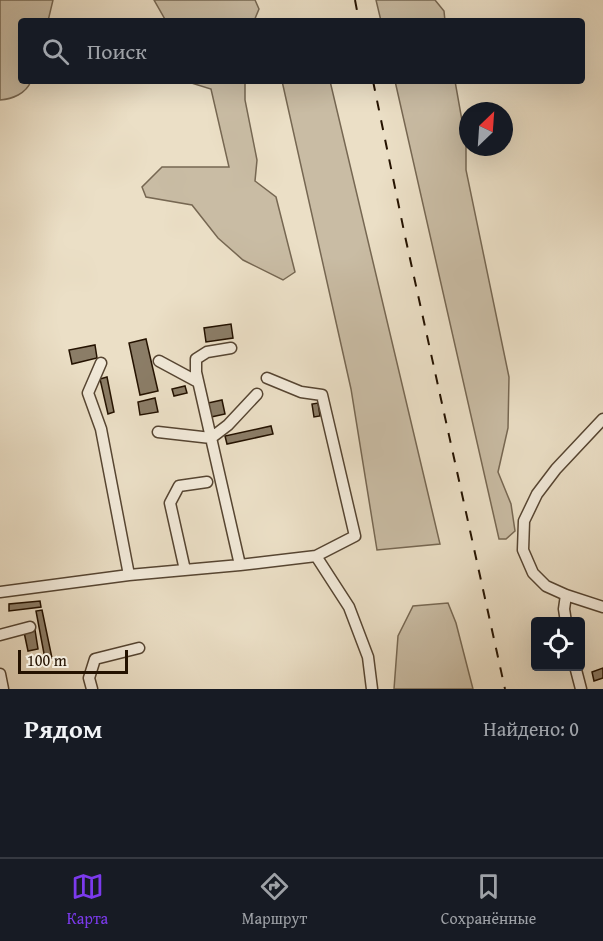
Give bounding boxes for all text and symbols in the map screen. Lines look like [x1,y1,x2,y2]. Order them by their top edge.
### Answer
search box [18,18,585,84]
icon: search [39,35,72,68]
text: Поиск [87,35,147,67]
north arrow [459,102,513,156]
map controls [531,617,585,671]
button: locate [531,617,585,671]
scale bar [18,647,128,674]
text: 100 m [27,648,67,672]
text: Рядом [24,709,102,748]
text: Найдено: 0 [483,714,579,743]
tab: Карта [67,870,108,930]
tab: Маршрут [242,870,307,930]
tab: Сохранённые [441,870,536,930]

